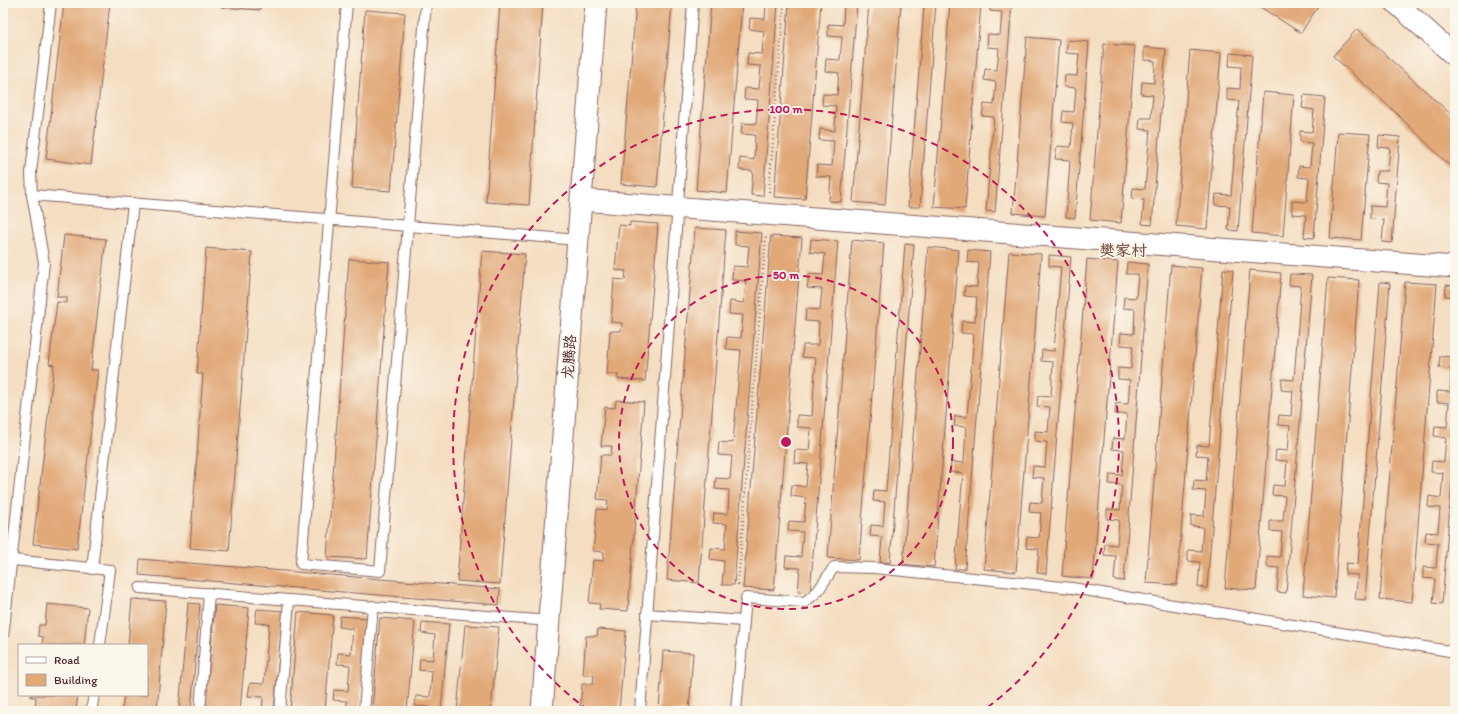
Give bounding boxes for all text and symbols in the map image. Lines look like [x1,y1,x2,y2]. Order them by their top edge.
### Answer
text: 100 m [769,102,803,116]
district label: 樊家村 [1099,241,1147,260]
text: 50 m [773,268,800,282]
street label: 龙腾路 [558,334,580,380]
centre of rings [779,435,793,449]
legend [18,644,148,696]
text: Road [54,653,80,667]
text: Building [54,673,98,687]

